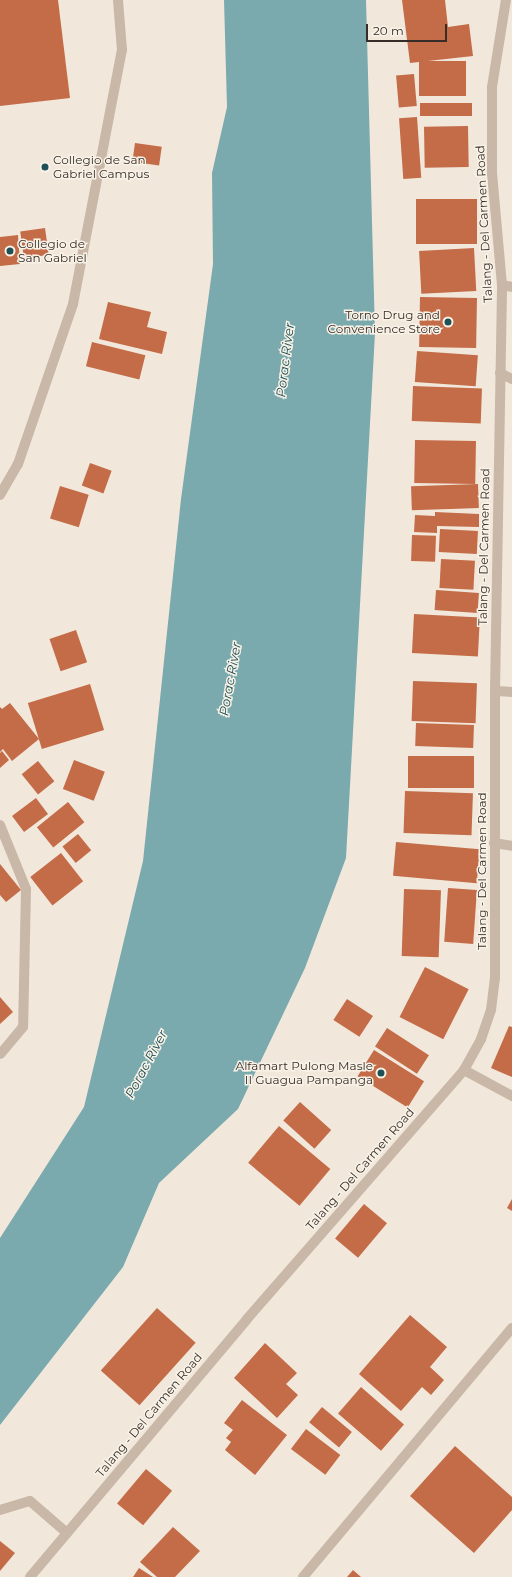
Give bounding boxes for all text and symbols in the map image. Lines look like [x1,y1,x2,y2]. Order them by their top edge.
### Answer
scale bar [368,16,449,42]
text: 20 m [373,23,404,38]
street label: Talang - Del Carmen Road [473,145,495,303]
place label: Collegio de San Gabriel Campus [53,153,149,181]
marker: Collegio de San Gabriel Campus [40,162,50,172]
place label: Collegio de San Gabriel [18,237,87,265]
marker: Collegio de San Gabriel [5,246,15,256]
place label: Torno Drug and Convenience Store [327,308,440,336]
marker: Torno Drug and Convenience Store [443,317,453,327]
water label: Porac River [273,322,297,398]
street label: Talang - Del Carmen Road [475,468,493,626]
water label: Porac River [216,641,244,717]
street label: Talang - Del Carmen Road [475,792,489,950]
water label: Porac River [122,1027,170,1101]
place label: Alfamart Pulong Masle II Guagua Pampanga [236,1059,373,1087]
marker: Alfamart Pulong Masle II Guagua Pampanga [376,1068,386,1078]
street label: Talang - Del Carmen Road [303,1105,417,1233]
street label: Talang - Del Carmen Road [93,1350,205,1480]

